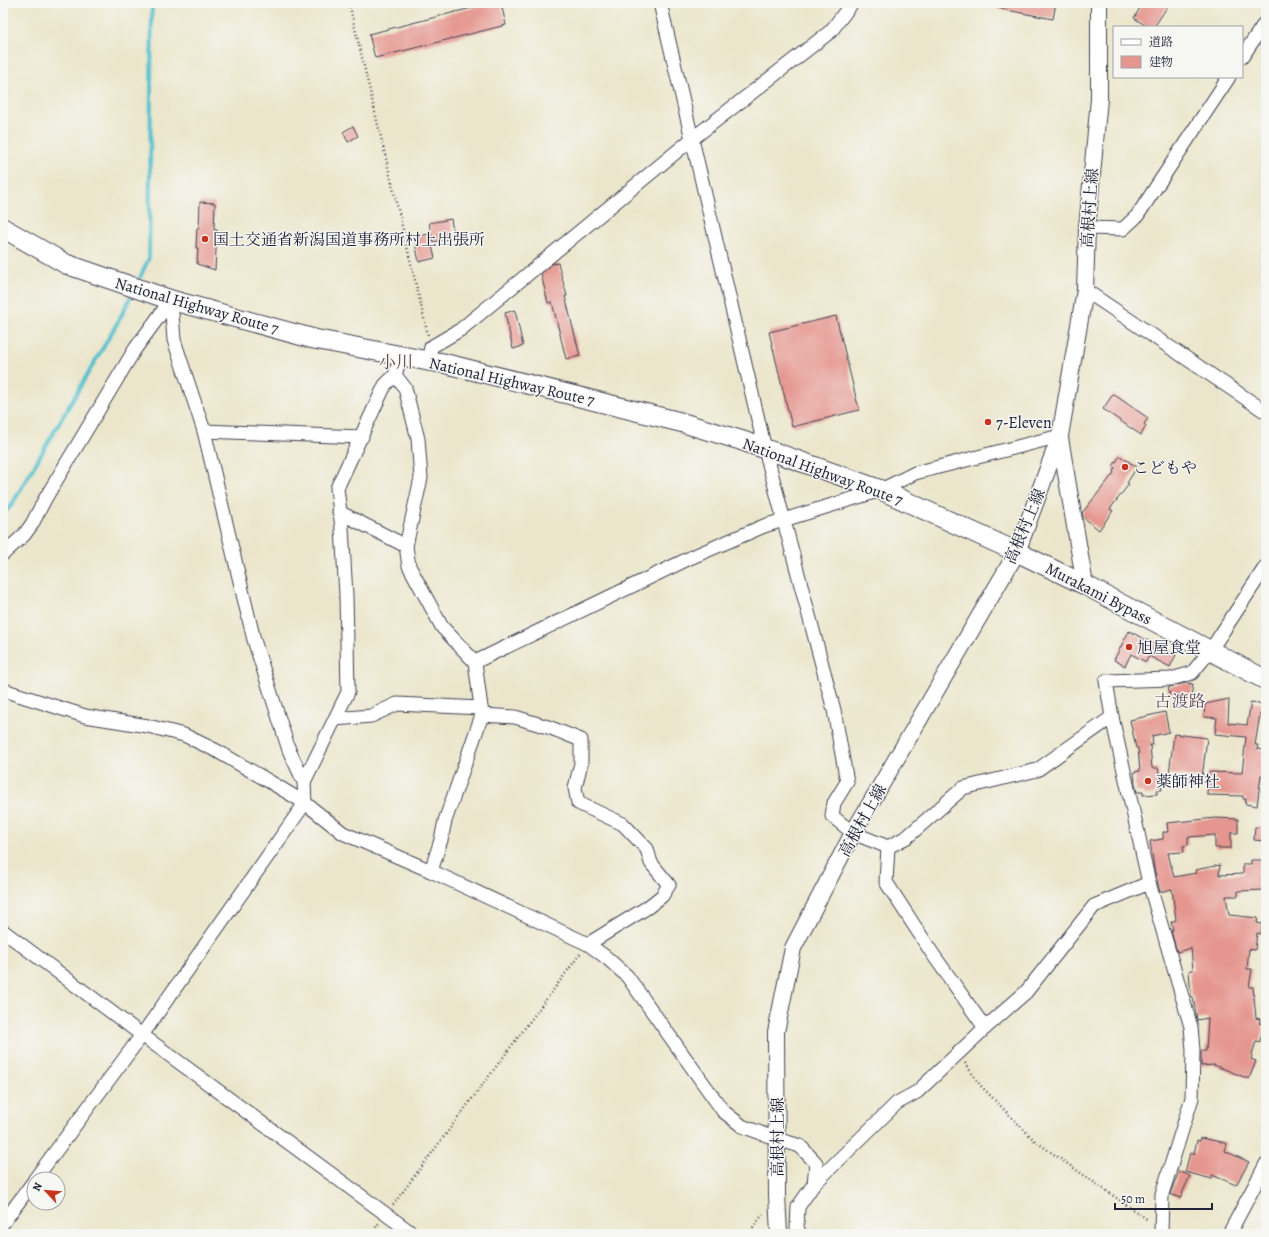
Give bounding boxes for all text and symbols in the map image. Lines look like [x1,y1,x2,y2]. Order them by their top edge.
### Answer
legend [1113,26,1243,78]
text: 道路 [1149,34,1173,50]
text: 建物 [1149,54,1173,70]
street label: 高根村上線 [1076,167,1104,249]
place label: 国土交通省新潟国道事務所村上出張所 [213,229,485,251]
marker: 国土交通省新潟国道事務所村上出張所 [200,234,210,244]
street label: National Highway Route 7 [112,272,281,340]
district label: 小川 [379,351,413,374]
street label: National Highway Route 7 [427,352,597,412]
place label: 7-Eleven [996,412,1052,434]
marker: 7-Eleven [983,417,993,427]
street label: National Highway Route 7 [739,433,906,511]
place label: こどもや [1133,457,1197,479]
marker: こどもや [1120,462,1130,472]
street label: 高根村上線 [999,485,1051,568]
street label: Murakami Bypass [1042,558,1156,630]
place label: 旭屋食堂 [1137,637,1201,659]
marker: 旭屋食堂 [1124,642,1134,652]
district label: 古渡路 [1155,690,1206,713]
place label: 薬師神社 [1156,771,1220,793]
marker: 薬師神社 [1143,776,1153,786]
street label: 高根村上線 [834,780,892,861]
street label: 高根村上線 [767,1097,789,1177]
north arrow [26,1171,66,1211]
text: N [29,1180,46,1194]
scale bar [1115,1185,1212,1211]
text: 50 m [1121,1191,1145,1207]

